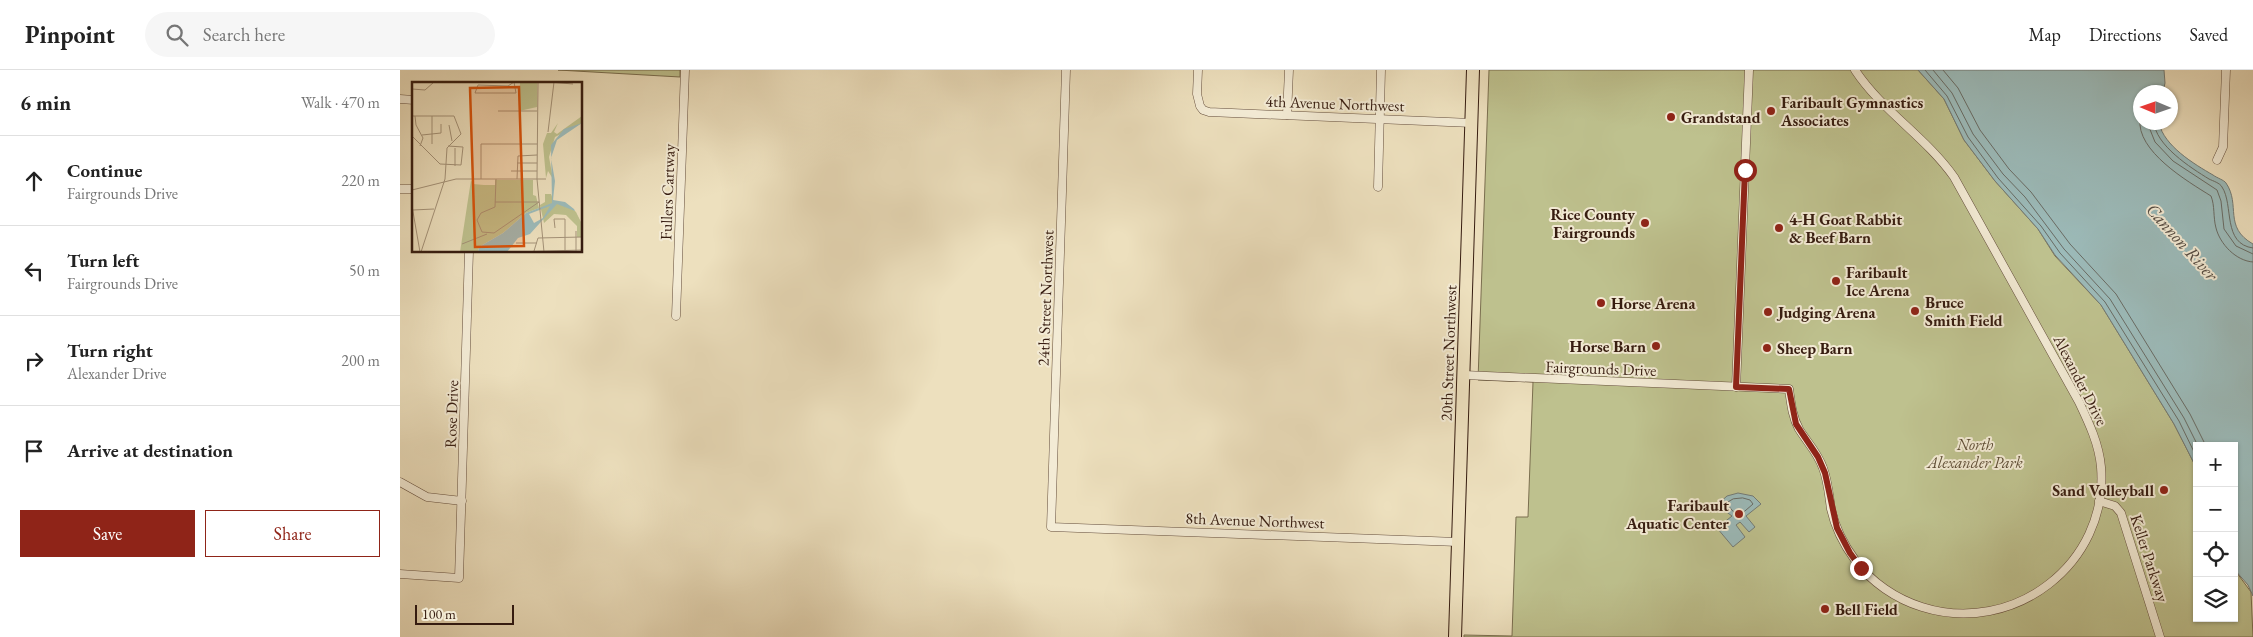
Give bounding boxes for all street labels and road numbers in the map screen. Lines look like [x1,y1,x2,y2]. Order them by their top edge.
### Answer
street label: 4th Avenue Northwest [1265,91,1405,116]
street label: Fullers Cartway [655,143,680,241]
street label: 24th Street Northwest [1033,230,1058,366]
street label: 20th Street Northwest [1436,285,1461,421]
street label: Alexander Drive [2048,330,2112,429]
street label: Fairgrounds Drive [1545,356,1657,381]
street label: Rose Drive [440,380,463,448]
street label: 8th Avenue Northwest [1185,508,1325,533]
street label: Keller Parkway [2126,512,2174,606]

